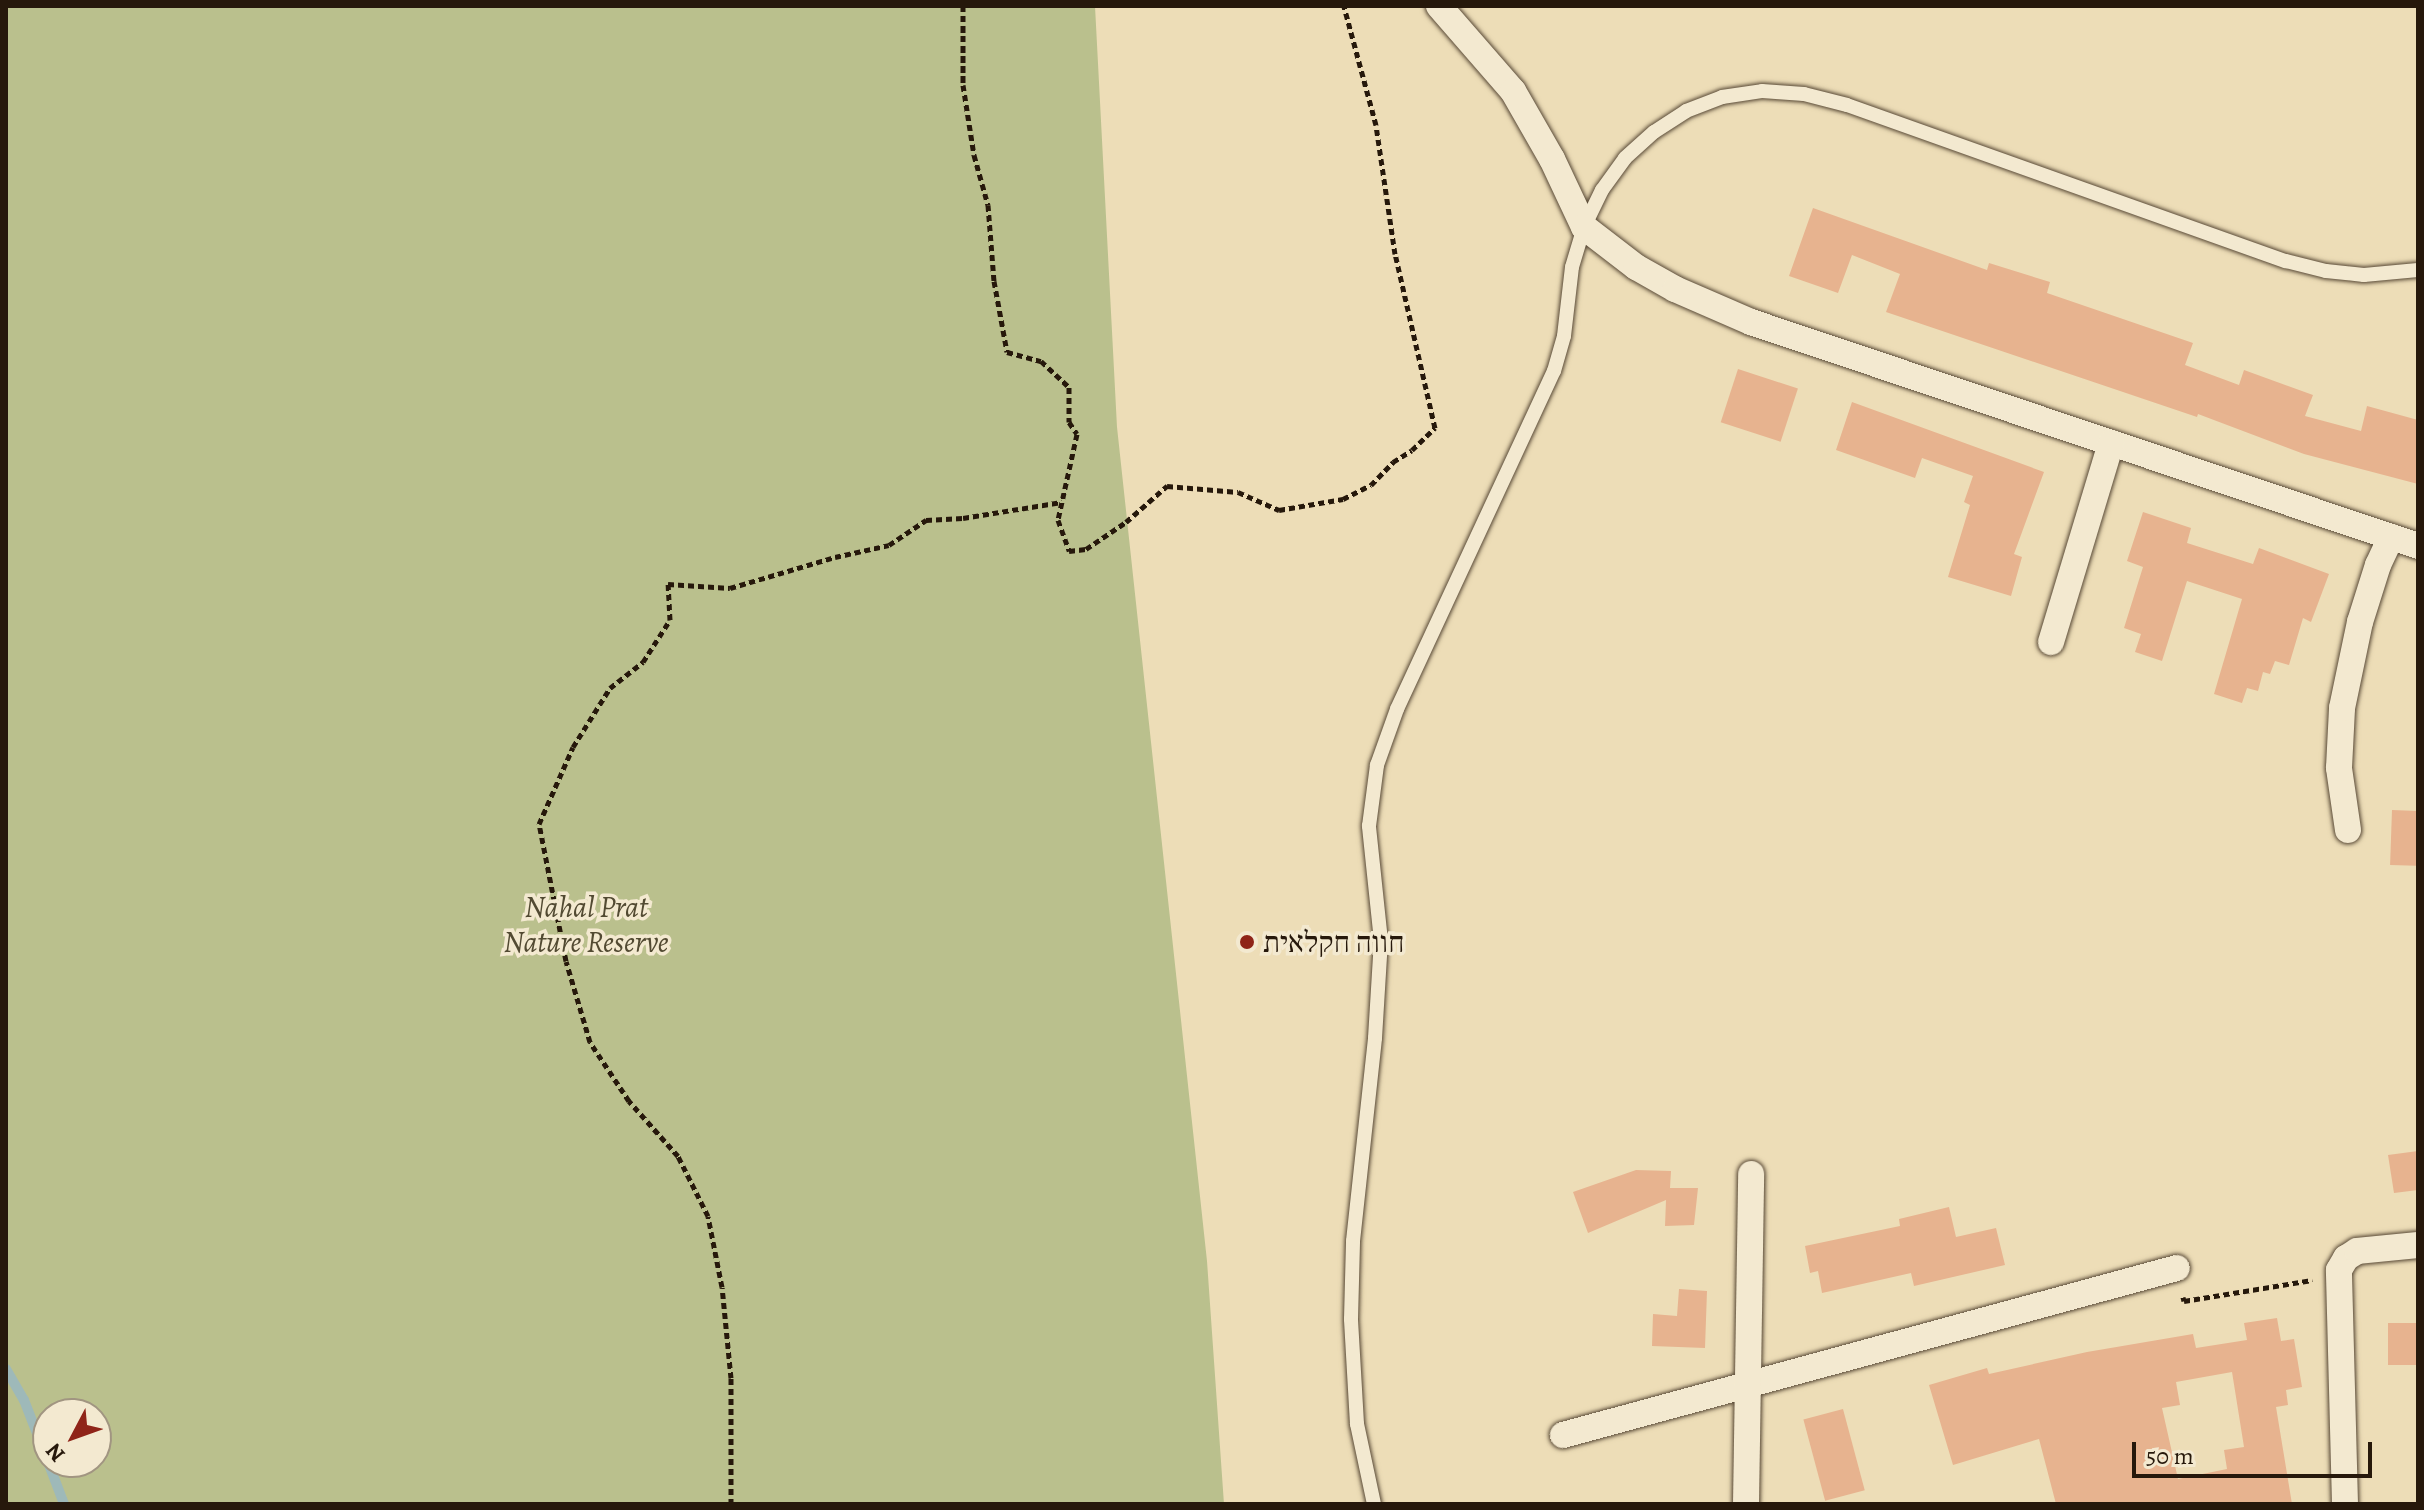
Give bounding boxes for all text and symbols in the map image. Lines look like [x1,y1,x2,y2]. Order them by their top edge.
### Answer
park label: Nahal Prat Nature Reserve [503,889,669,960]
place label: חווה חקלאית [1263,924,1404,960]
marker: חווה חקלאית [1238,933,1256,951]
north arrow [32,1398,112,1478]
scale bar [2136,1426,2376,1476]
text: N [39,1437,72,1468]
text: 50 m [2146,1440,2194,1472]

